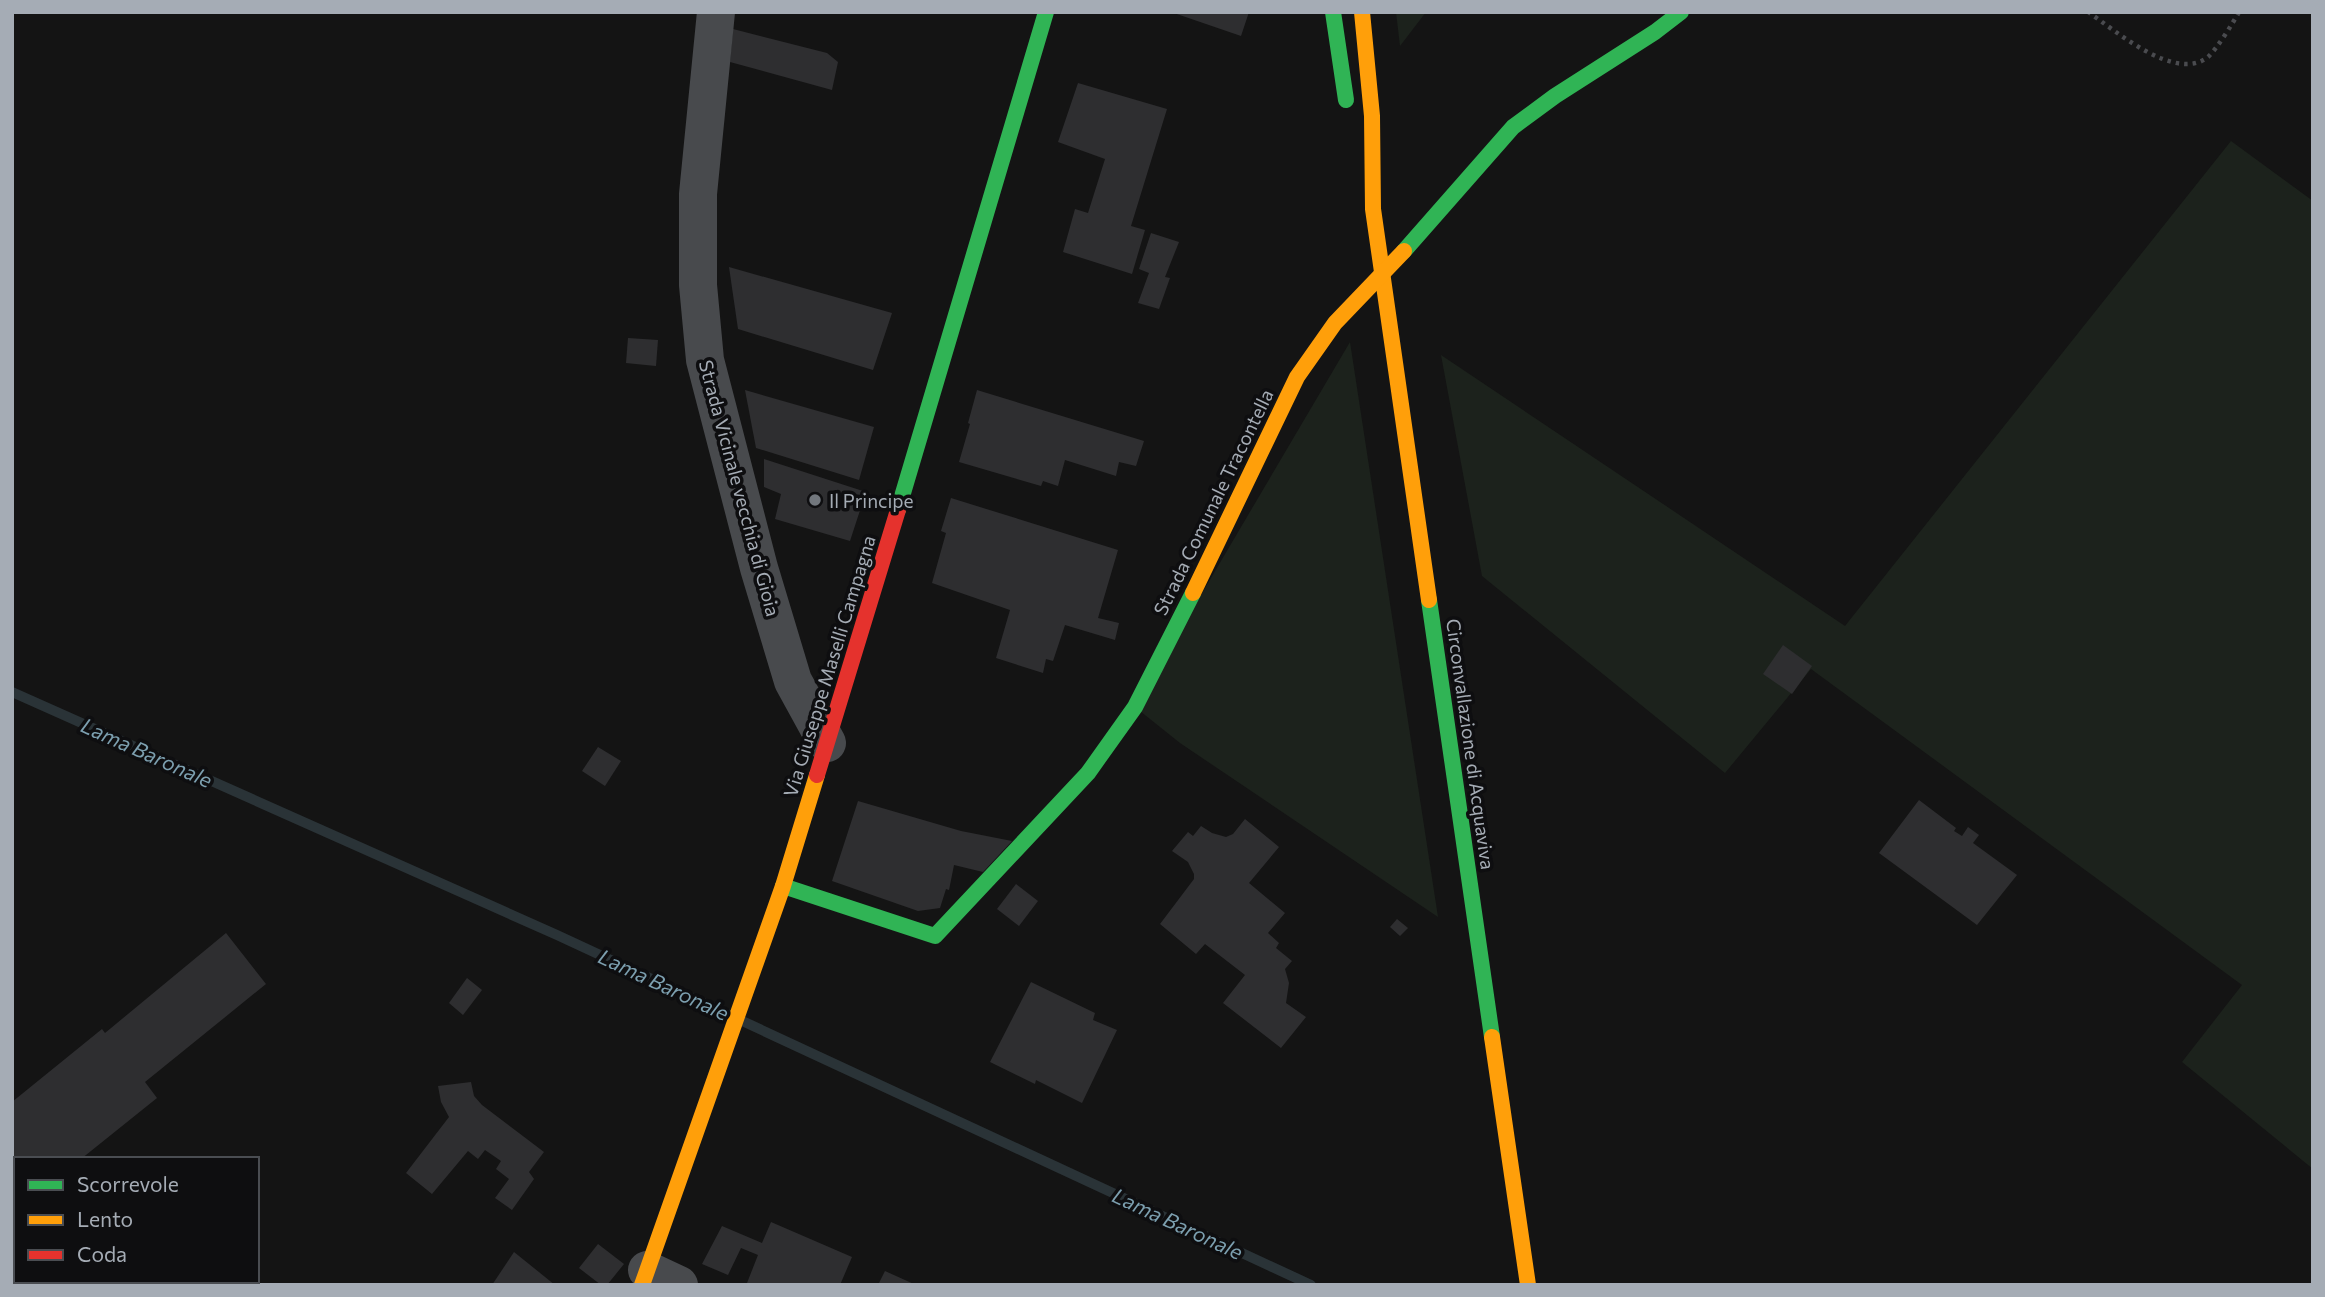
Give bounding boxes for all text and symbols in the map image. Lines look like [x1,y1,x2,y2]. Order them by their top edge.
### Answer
street label: Strada Vicinale vecchia di Gioia [695,357,785,619]
street label: Strada Comunale Tracontella [1148,385,1278,619]
place label: Il Principe [829,489,914,512]
marker: Il Principe [807,492,823,508]
street label: Via Giuseppe Maselli Campagna [778,532,880,800]
street label: Circonvallazione di Acquaviva [1442,617,1500,871]
water label: Lama Baronale [78,712,216,792]
water label: Lama Baronale [595,943,733,1025]
legend [14,1157,259,1283]
text: Scorrevole [77,1171,179,1196]
water label: Lama Baronale [1109,1182,1247,1264]
text: Lento [77,1206,133,1231]
text: Coda [77,1241,127,1266]

